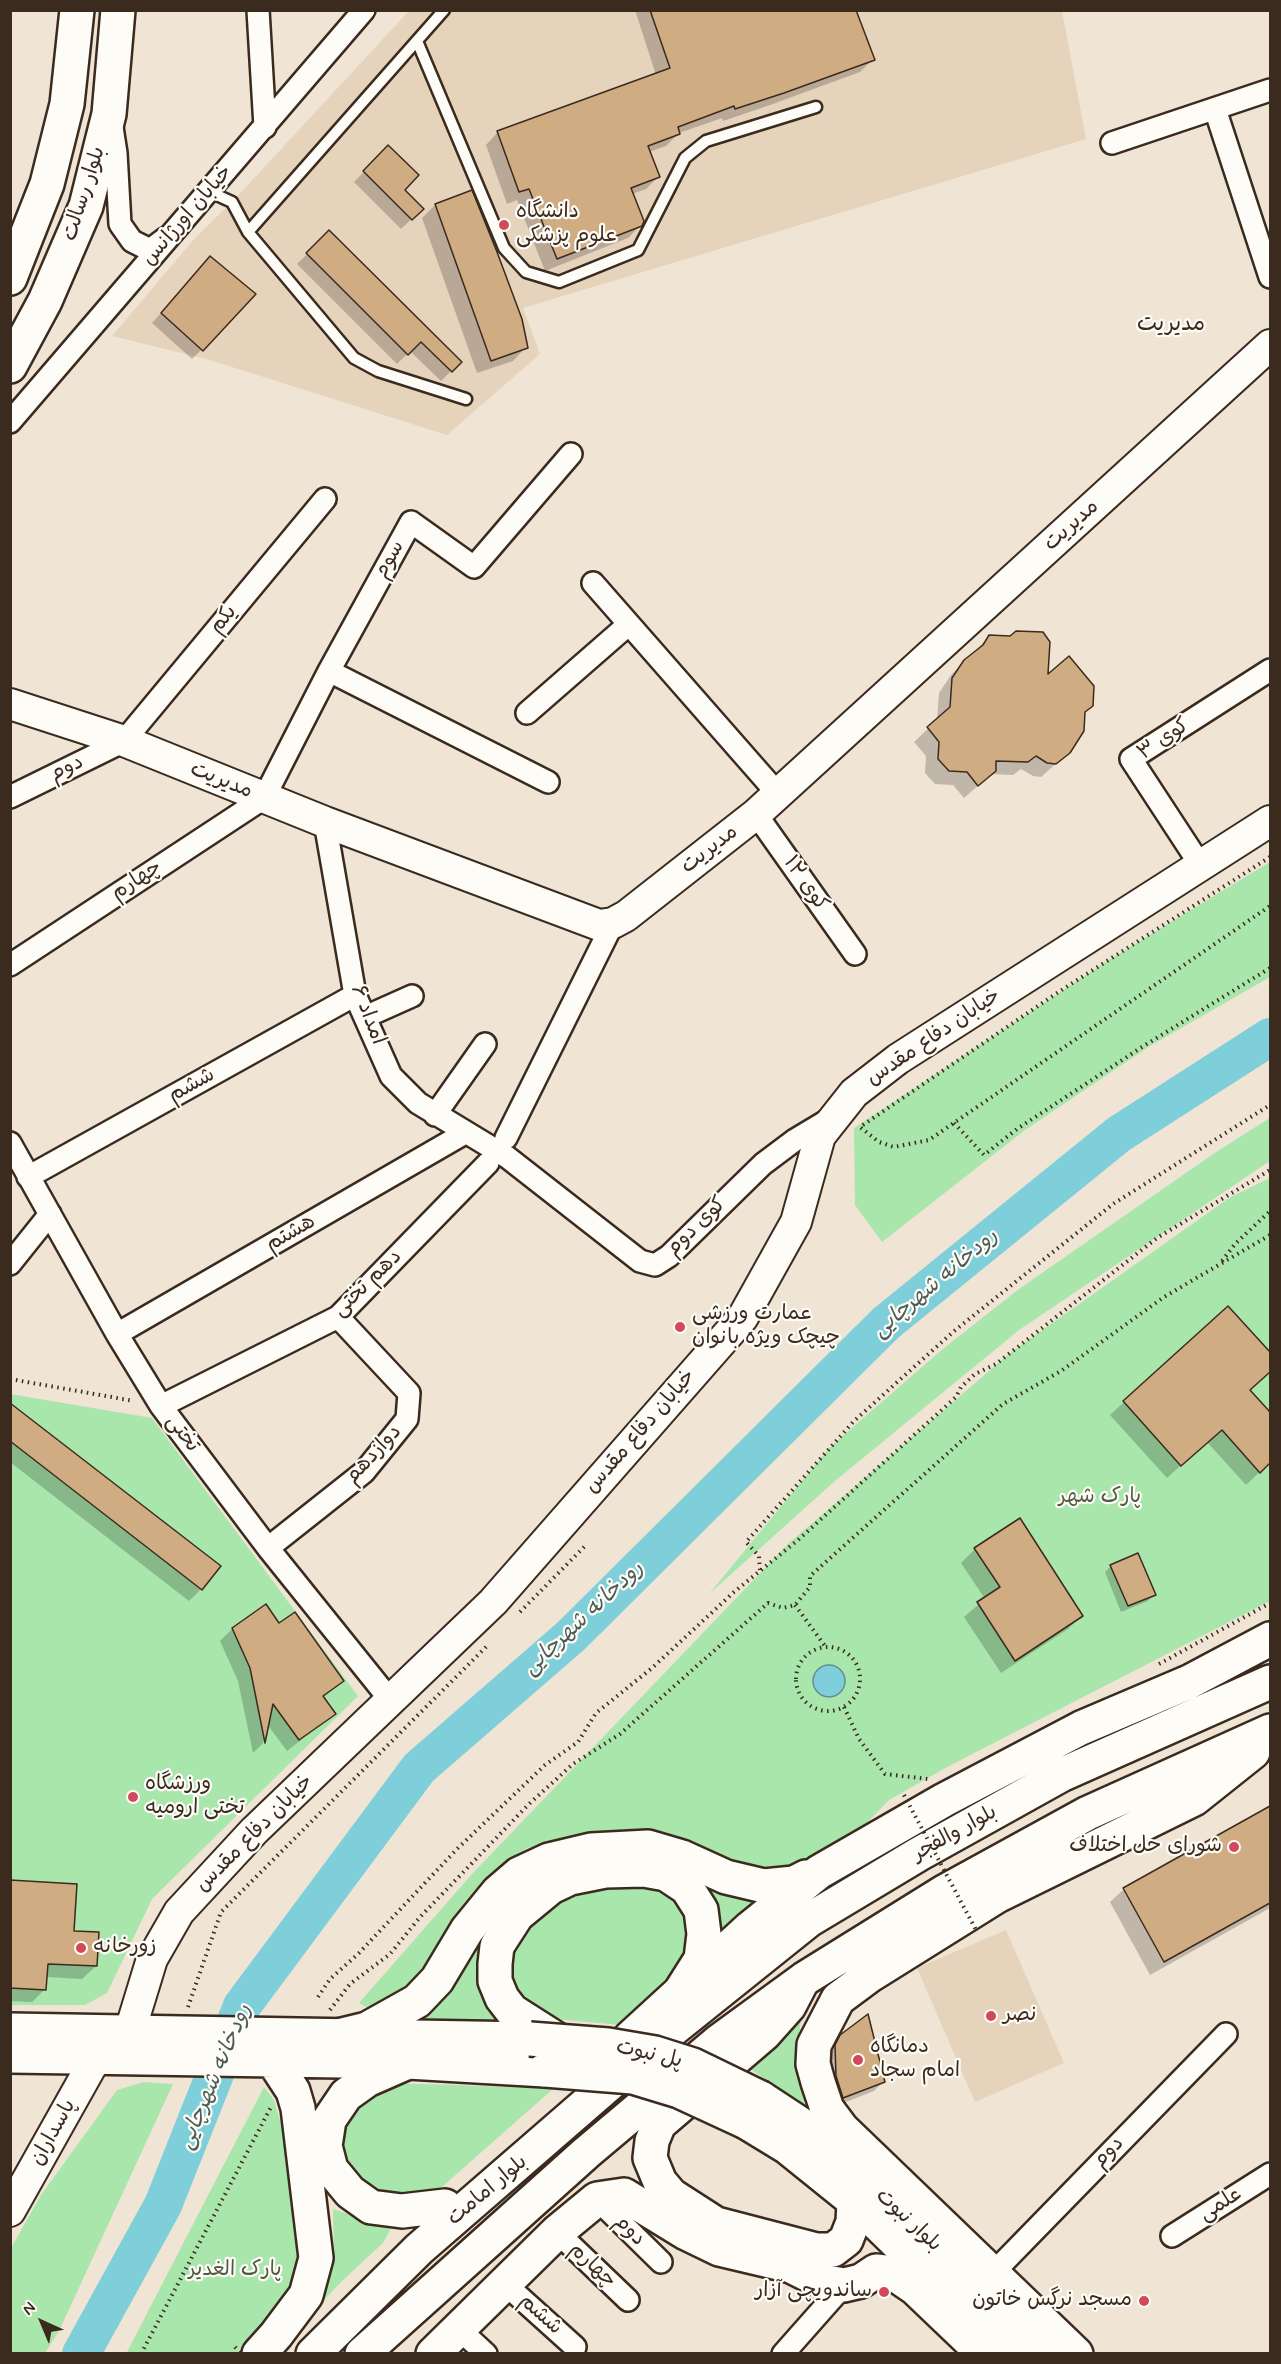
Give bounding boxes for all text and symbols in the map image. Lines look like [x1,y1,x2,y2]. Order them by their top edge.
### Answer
street label: بلوار رسالت [58,144,112,244]
street label: خیابان اورژانس [137,160,239,272]
place label: دانشگاه علوم پزشکی [516,200,617,250]
marker: دانشگاه علوم پزشکی [497,218,511,232]
district label: مدیریت [1137,312,1205,338]
street label: مدیریت [1039,495,1105,557]
street label: سوم [369,536,411,584]
street label: یکم [205,601,243,639]
street label: کوی ۳ [1133,714,1195,766]
street label: دوم [46,750,88,788]
street label: مدیریت [186,757,256,805]
street label: مدیریت [677,820,743,880]
street label: کوی ۱۲ [777,851,833,917]
street label: چهارم [107,855,167,907]
street label: امداد ۶ [344,982,390,1048]
street label: خیابان دفاع مقدس [862,984,1006,1092]
street label: ششم [164,1063,220,1109]
street label: کوی دوم [662,1192,732,1262]
street label: هشتم [262,1210,320,1258]
water label: رودخانه شهرچایی [868,1224,1004,1344]
street label: دهم تختی [328,1245,408,1323]
place label: عمارت ورزشی چیچک ویژه بانوان [692,1302,840,1352]
marker: عمارت ورزشی چیچک ویژه بانوان [673,1320,687,1334]
street label: خیابان دفاع مقدس [580,1365,702,1499]
street label: تختی [160,1410,204,1458]
street label: دوازدهم [340,1420,408,1490]
park label: پارک شهر [1059,1485,1141,1511]
water label: رودخانه شهرچایی [518,1556,650,1682]
street label: خیابان دفاع مقدس [191,1770,319,1898]
place label: ورزشگاه تختی ارومیه [145,1772,245,1822]
marker: ورزشگاه تختی ارومیه [126,1790,140,1804]
street label: بلوار والفجر [908,1800,1002,1868]
place label: شورای حل اختلاف [1069,1834,1222,1860]
marker: شورای حل اختلاف [1227,1840,1241,1854]
place label: زورخانه [93,1935,156,1961]
marker: زورخانه [74,1941,88,1955]
water label: رودخانه شهرچایی [174,2000,258,2154]
place label: نصر [1003,2003,1036,2029]
marker: نصر [984,2009,998,2023]
street label: پل نبوت [613,2035,685,2075]
place label: دمانگاه امام سجاد [870,2035,960,2085]
marker: دمانگاه امام سجاد [851,2053,865,2067]
street label: پاسداران [26,2096,82,2170]
street label: دوم [1088,2132,1130,2174]
street label: بلوار امامت [443,2150,533,2232]
street label: علمی [1195,2182,1247,2228]
street label: بلوار نبوت [870,2184,946,2258]
street label: دوم [608,2210,650,2252]
street label: چهارم [563,2238,621,2294]
park label: پارک الغدیر [188,2258,282,2284]
place label: ساندویچی آزار [755,2279,872,2305]
marker: ساندویچی آزار [877,2285,891,2299]
place label: مسجد نرگس خاتون [972,2288,1132,2314]
street label: ششم [513,2289,567,2341]
north arrow [12,2292,72,2352]
marker: مسجد نرگس خاتون [1137,2294,1151,2308]
text: N [18,2297,40,2320]

